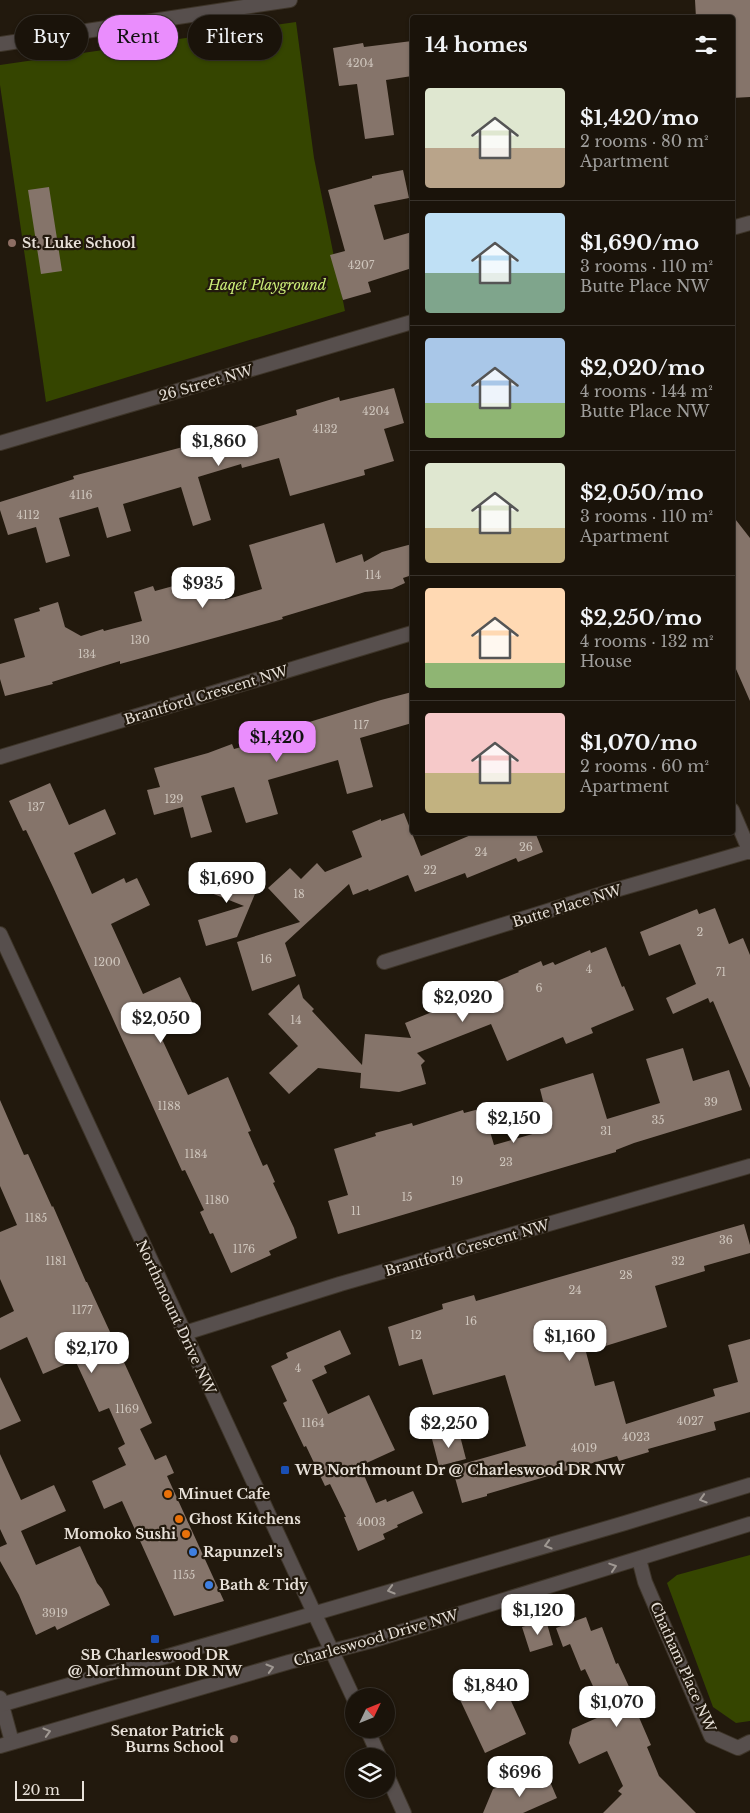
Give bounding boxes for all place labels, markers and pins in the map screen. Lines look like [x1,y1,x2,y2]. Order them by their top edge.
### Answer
place label: St. Luke School [22,234,136,252]
marker: St. Luke School [6,237,18,249]
pin: $1,860 [178,424,260,467]
pin: $935 [173,566,233,609]
pin: $1,420 [236,720,318,763]
pin: $1,690 [186,862,268,904]
pin: $2,020 [422,980,504,1023]
pin: $2,050 [120,1002,202,1044]
pin: $2,150 [473,1102,555,1144]
pin: $1,160 [529,1320,611,1362]
pin: $2,170 [51,1332,133,1374]
pin: $2,250 [408,1406,490,1449]
place label: WB Northmount Dr @ Charleswood DR NW [294,1461,626,1479]
marker: WB Northmount Dr @ Charleswood DR NW [279,1464,291,1476]
place label: Minuet Cafe [178,1485,270,1503]
marker: Minuet Cafe [162,1488,174,1500]
place label: Ghost Kitchens [189,1510,301,1528]
marker: Ghost Kitchens [173,1513,185,1525]
place label: Momoko Sushi [64,1525,176,1543]
marker: Momoko Sushi [180,1528,192,1540]
place label: Rapunzel's [203,1543,283,1561]
marker: Rapunzel's [187,1546,199,1558]
place label: Bath & Tidy [219,1576,309,1594]
marker: Bath & Tidy [203,1579,215,1591]
pin: $1,120 [497,1594,579,1636]
marker: SB Charleswood DR @ Northmount DR NW [149,1633,161,1645]
place label: SB Charleswood DR @ Northmount DR NW [68,1646,243,1680]
pin: $1,840 [450,1668,532,1711]
pin: $1,070 [576,1686,658,1728]
place label: Senator Patrick Burns School [111,1722,225,1756]
marker: Senator Patrick Burns School [228,1733,240,1745]
pin: $696 [490,1756,550,1798]

